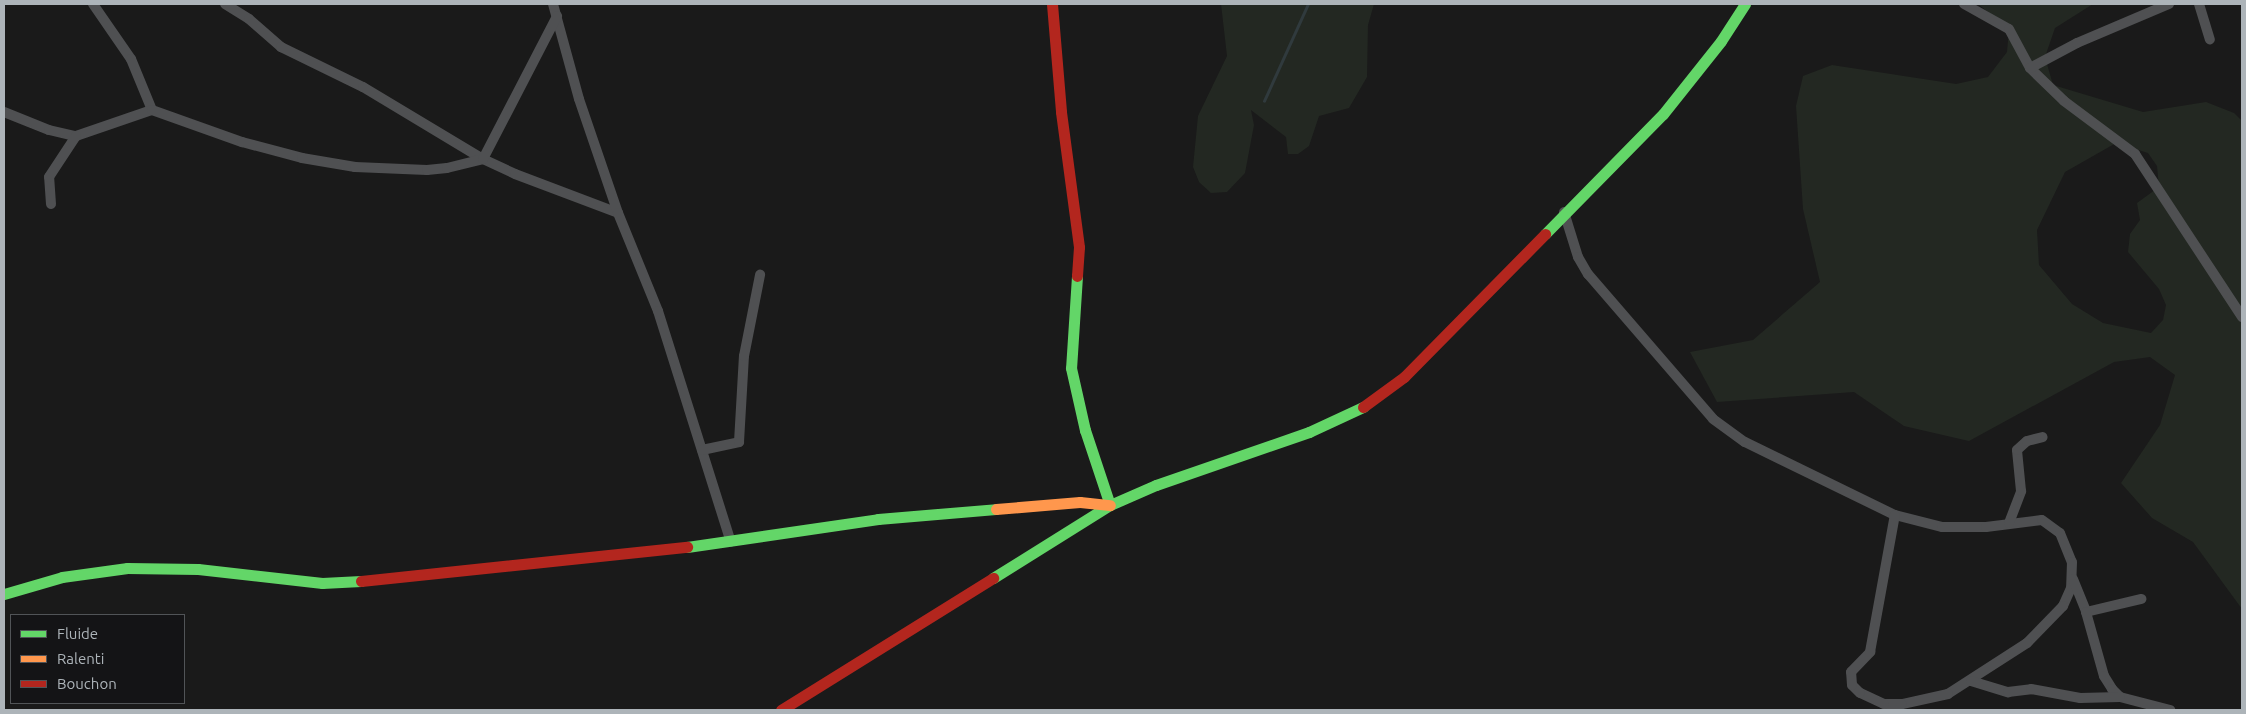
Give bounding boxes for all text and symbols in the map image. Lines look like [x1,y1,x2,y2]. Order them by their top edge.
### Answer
legend [10,614,185,704]
text: Fluide [57,625,98,642]
text: Ralenti [57,650,104,667]
text: Bouchon [57,675,117,692]

